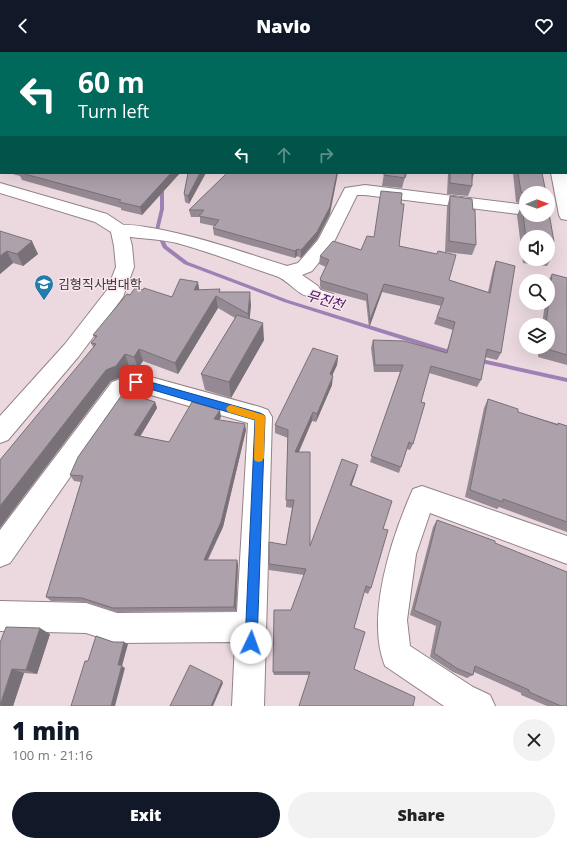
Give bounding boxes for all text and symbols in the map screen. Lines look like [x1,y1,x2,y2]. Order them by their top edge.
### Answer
text: Navio [256,14,311,38]
icon: back [12,15,34,37]
icon: heart [533,15,555,37]
text: 60 m [78,63,145,101]
icon: left [12,68,64,120]
text: Turn left [78,99,149,123]
icon: left [231,144,253,166]
icon: ahead [273,144,295,166]
icon: right [315,144,337,166]
north arrow [519,186,555,222]
map controls [519,186,555,354]
button: sound [519,230,555,266]
school or university icon: 김형직사범대학 [33,273,55,301]
button: search [519,274,555,310]
place label: 김형직사범대학 [58,275,142,293]
water label: 무진천 [304,285,347,315]
button: layers [519,318,555,354]
pin [119,365,153,399]
icon: arrive [125,371,147,393]
position arrow [230,622,272,664]
text: 1 min [12,714,80,747]
button: close [513,719,555,761]
text: 100 m · 21:16 [12,746,93,764]
button: Exit [12,792,280,838]
button: Share [288,792,555,838]

